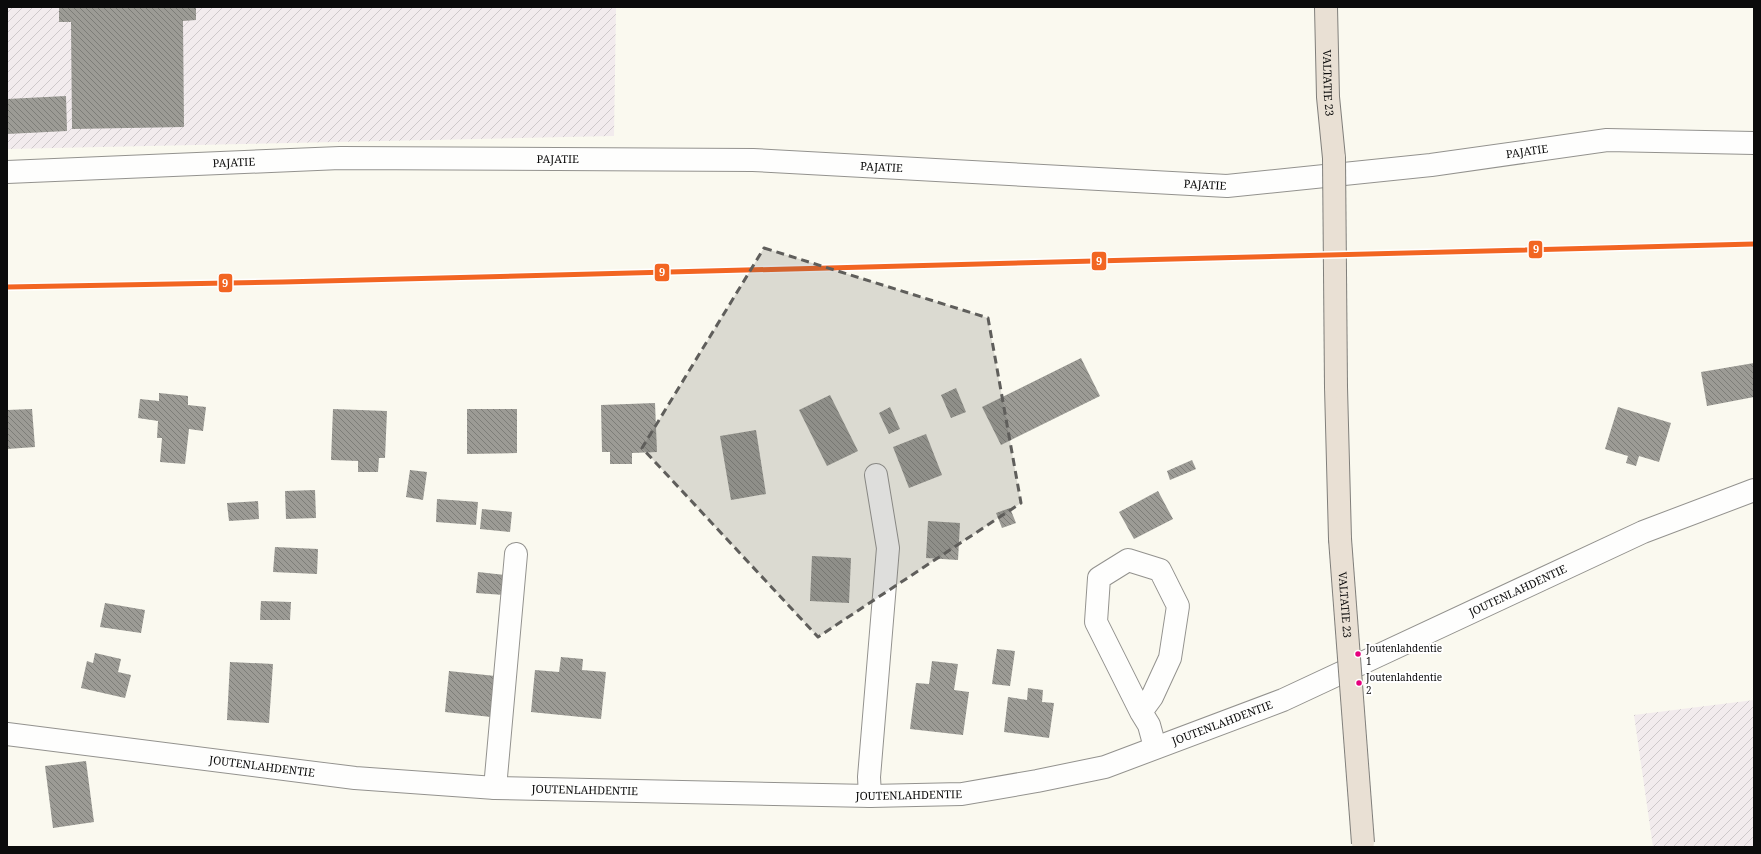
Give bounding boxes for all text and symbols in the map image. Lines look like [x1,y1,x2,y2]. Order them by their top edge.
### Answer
street label: VALTATIE 23 [1320,50,1338,117]
street label: PAJATIE [1505,140,1549,161]
street label: PAJATIE [536,151,579,166]
street label: PAJATIE [212,154,256,170]
street label: PAJATIE [860,158,903,175]
street label: PAJATIE [1183,176,1227,193]
line badge: 9 [1528,240,1543,259]
text: 9 [1533,241,1539,256]
line badge: 9 [1091,251,1107,271]
text: 9 [1096,253,1102,268]
line badge: 9 [654,263,670,282]
text: 9 [659,264,665,279]
line badge: 9 [218,273,233,293]
text: 9 [222,275,228,290]
street label: JOUTENLAHDENTIE [1465,561,1569,620]
street label: VALTATIE 23 [1335,571,1355,638]
place label: Joutenlahdentie 1 [1365,641,1442,668]
marker: Joutenlahdentie 1 [1353,649,1363,659]
place label: Joutenlahdentie 2 [1365,670,1442,697]
marker: Joutenlahdentie 2 [1354,678,1364,688]
street label: JOUTENLAHDENTIE [1169,697,1275,749]
street label: JOUTENLAHDENTIE [207,752,316,780]
street label: JOUTENLAHDENTIE [531,781,638,798]
street label: JOUTENLAHDENTIE [854,786,962,803]

